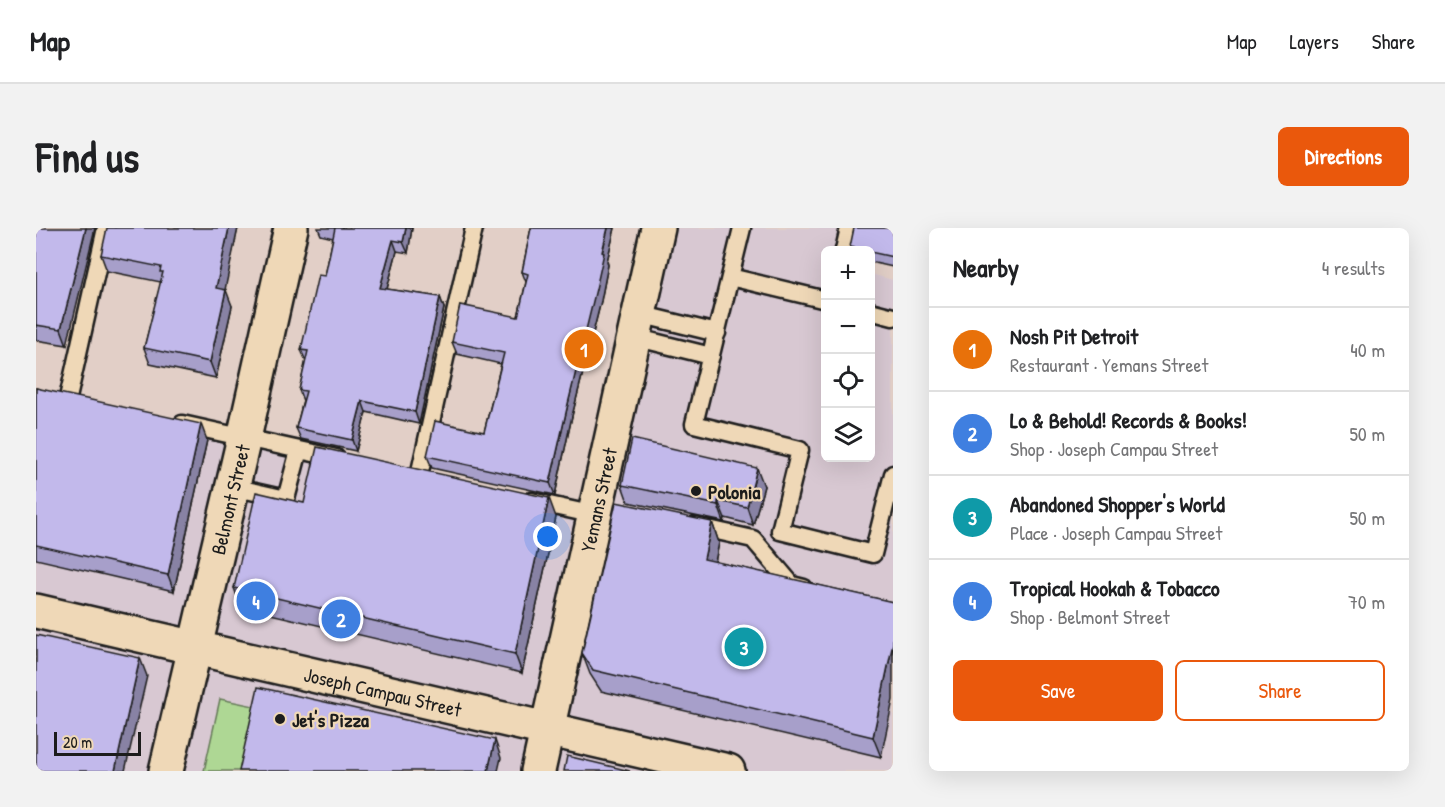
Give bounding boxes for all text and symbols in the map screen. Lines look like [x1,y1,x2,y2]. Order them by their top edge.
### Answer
text: Map [30,22,70,60]
text: Map [1227,27,1256,56]
text: Layers [1289,27,1339,56]
text: Share [1372,27,1415,56]
button: Directions [1278,127,1409,186]
text: Find us [36,128,139,185]
map controls [821,246,875,462]
button: + [821,246,875,300]
text: Nearby [953,250,1019,285]
text: 4 results [1322,254,1385,281]
button: − [821,300,875,354]
text: Nosh Pit Detroit [1010,321,1138,351]
pin: 1 [564,326,604,372]
text: 1 [969,336,976,363]
text: 40 m [1350,336,1385,363]
text: Restaurant · Yemans Street [1010,351,1208,378]
button: locate [821,354,875,408]
text: Lo & Behold! Records & Books! [1010,405,1247,435]
button: layers [821,408,875,462]
text: 2 [968,420,977,447]
text: 50 m [1349,420,1385,447]
text: Shop · Joseph Campau Street [1010,435,1218,462]
street label: Belmont Street [204,441,256,557]
street label: Yemans Street [573,444,623,554]
place label: Polonia [708,478,761,505]
marker: Polonia [689,484,703,498]
text: Abandoned Shopper's World [1010,489,1225,519]
text: 3 [968,504,977,531]
text: 50 m [1349,504,1385,531]
text: Place · Joseph Campau Street [1010,519,1222,546]
your location [533,522,562,551]
text: Tropical Hookah & Tobacco [1010,573,1220,603]
pin: 4 [236,578,276,623]
text: 4 [969,588,976,615]
text: 70 m [1348,588,1385,615]
pin: 2 [322,596,360,642]
text: Shop · Belmont Street [1010,603,1170,630]
pin: 3 [724,624,764,670]
street label: Joseph Campau Street [301,660,465,723]
button: Save [953,660,1163,721]
button: Share [1175,660,1385,721]
place label: Jet's Pizza [292,706,369,733]
marker: Jet's Pizza [273,712,287,726]
scale bar [54,729,141,756]
text: 20 m [63,731,92,753]

